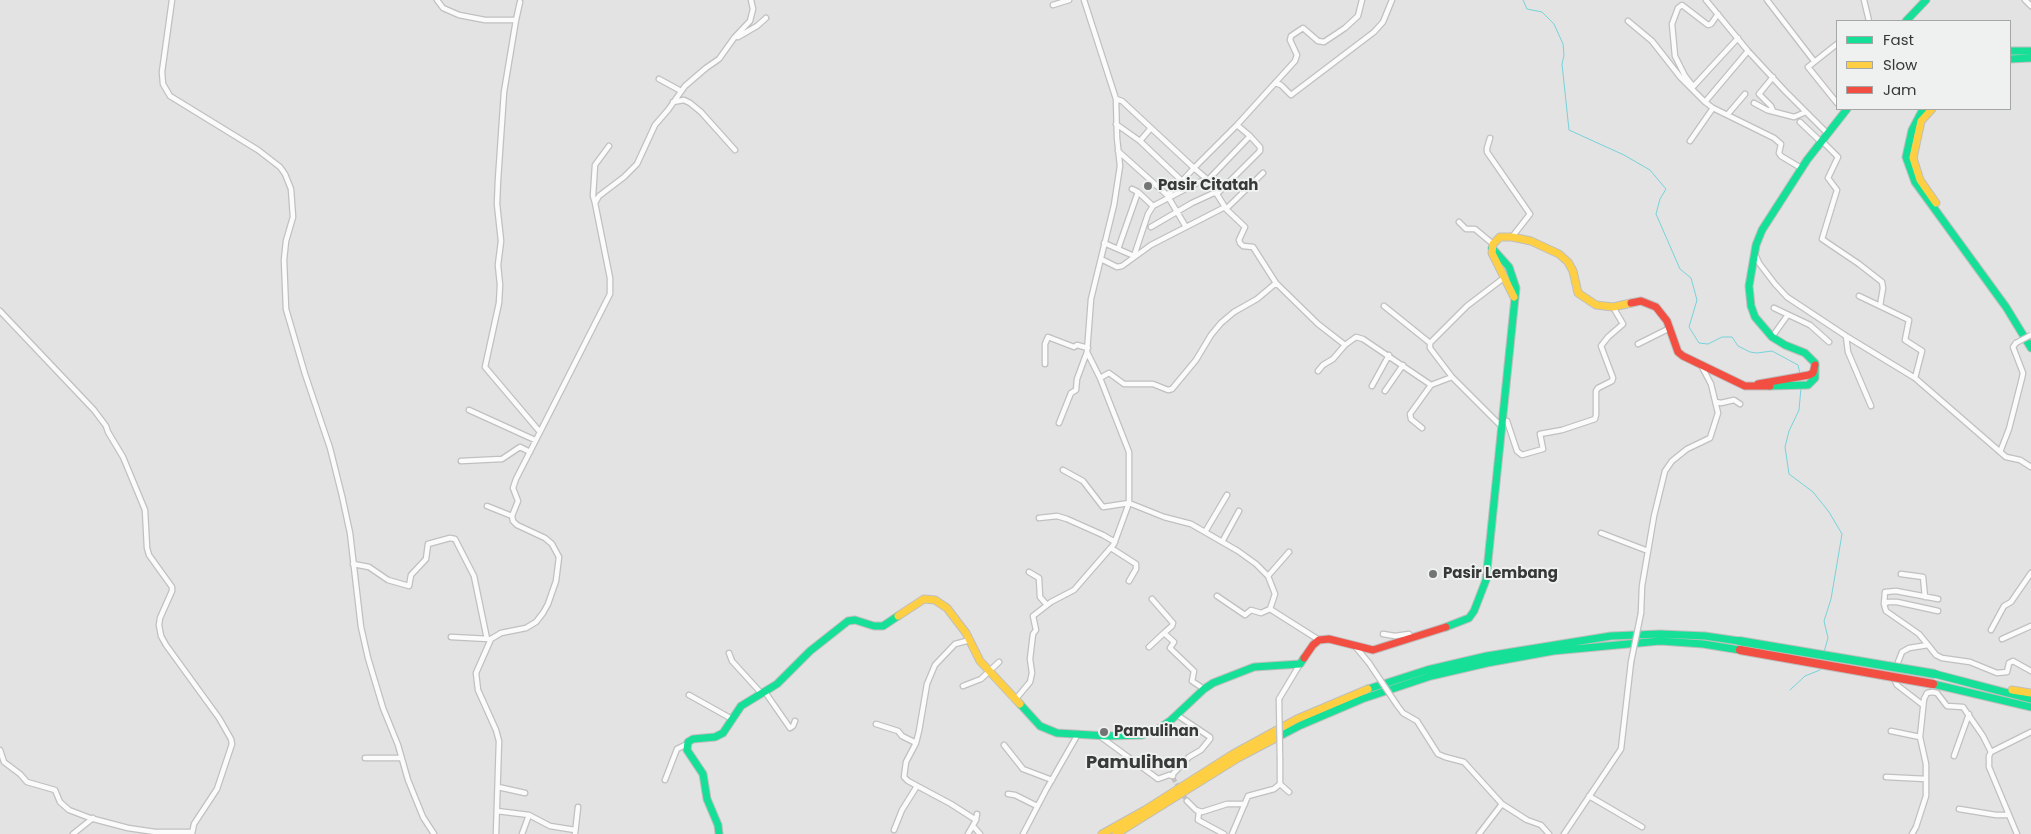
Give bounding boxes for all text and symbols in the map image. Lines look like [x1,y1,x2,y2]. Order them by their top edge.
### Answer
legend [1836,20,2011,110]
text: Fast [1883,29,1914,50]
text: Slow [1883,54,1917,75]
text: Jam [1883,79,1917,100]
place label: Pasir Citatah [1158,177,1258,195]
marker: Pasir Citatah [1142,180,1154,192]
place label: Pasir Lembang [1443,565,1558,583]
marker: Pasir Lembang [1427,568,1439,580]
place label: Pamulihan [1114,723,1199,741]
marker: Pamulihan [1098,726,1110,738]
district label: Pamulihan [1086,752,1188,774]

